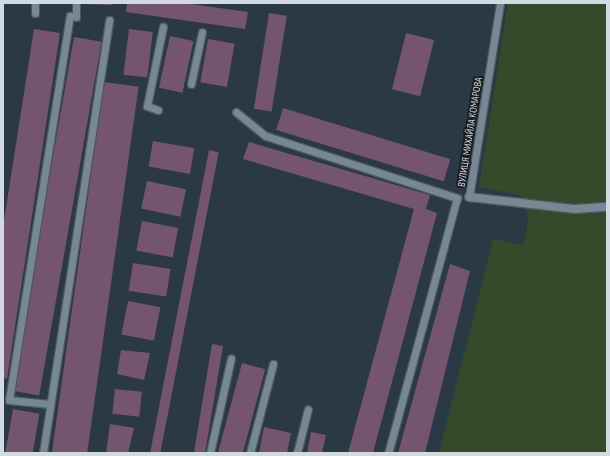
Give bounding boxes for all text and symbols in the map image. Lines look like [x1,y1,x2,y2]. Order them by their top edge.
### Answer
street label: ВУЛИЦЯ МИХАЙЛА КОМАРОВА [455,76,485,188]

